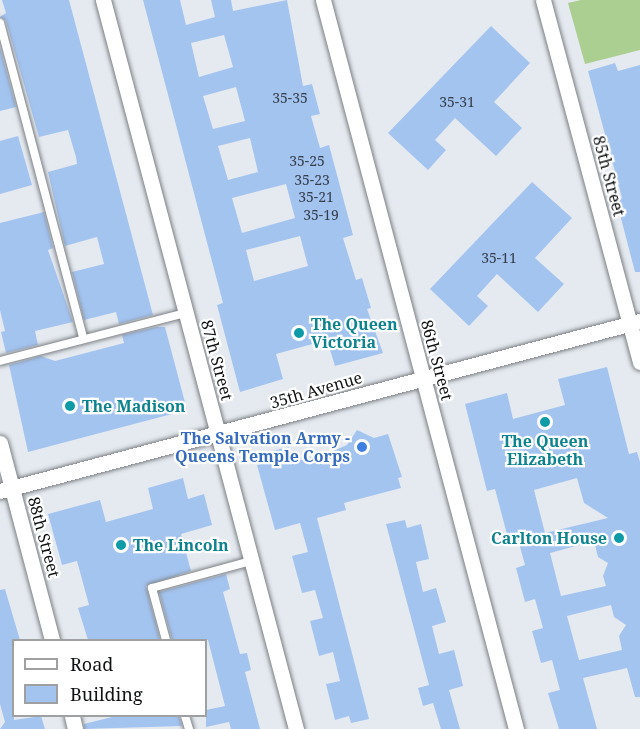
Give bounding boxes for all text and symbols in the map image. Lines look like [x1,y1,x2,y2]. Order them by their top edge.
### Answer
house number: 35-35 [272,90,308,106]
house number: 35-31 [439,94,475,110]
street label: 85th Street [589,134,629,218]
house number: 35-25 [289,153,325,169]
house number: 35-23 [294,172,330,188]
house number: 35-21 [298,189,334,205]
house number: 35-19 [303,207,339,223]
house number: 35-11 [481,250,517,266]
place label: The Queen Victoria [311,314,398,352]
street label: 87th Street [197,318,237,402]
street label: 86th Street [417,318,457,402]
marker: The Queen Victoria [292,326,306,340]
street label: 35th Avenue [268,368,364,412]
place label: The Madison [82,396,185,416]
marker: The Madison [63,399,77,413]
marker: The Queen Elizabeth [538,415,552,429]
place label: The Salvation Army - Queens Temple Corps [175,428,350,466]
place label: The Queen Elizabeth [502,431,588,469]
marker: The Salvation Army - Queens Temple Corps [355,440,369,454]
street label: 88th Street [24,495,64,579]
place label: Carlton House [491,528,607,548]
marker: Carlton House [612,531,626,545]
place label: The Lincoln [133,535,229,555]
marker: The Lincoln [114,538,128,552]
legend [12,639,207,717]
text: Road [70,652,113,676]
text: Building [70,682,143,706]

